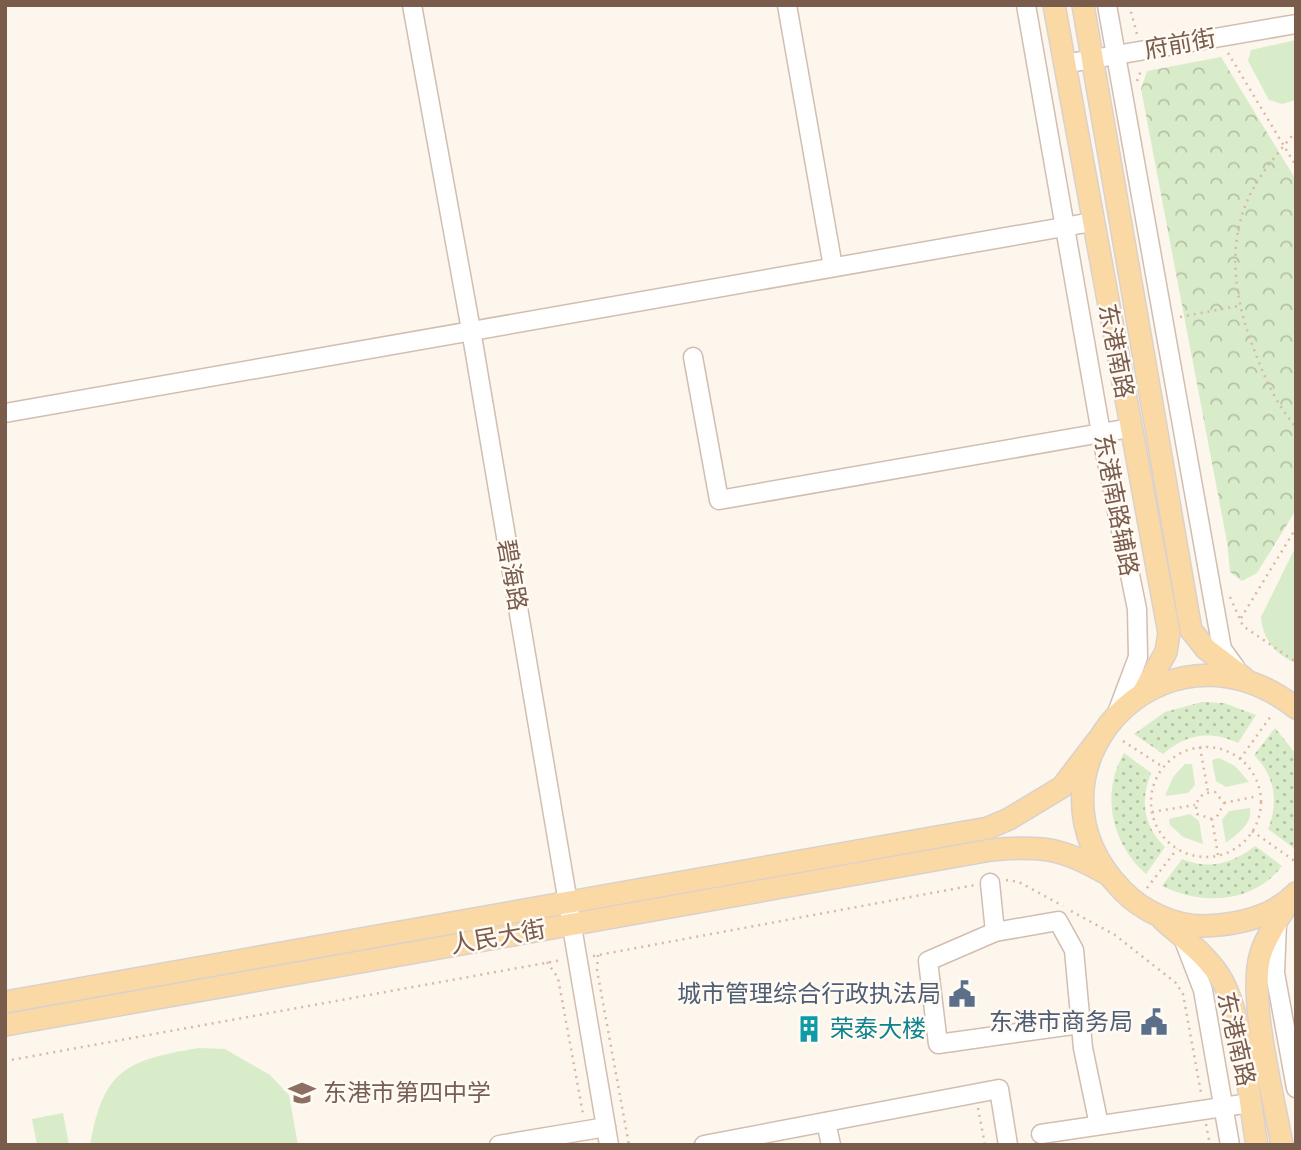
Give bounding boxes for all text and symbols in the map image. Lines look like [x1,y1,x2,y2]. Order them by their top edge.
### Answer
street label: 府前街 [1142,24,1218,64]
street label: 东港南路 [1093,301,1139,401]
street label: 东港南路辅路 [1089,432,1143,578]
street label: 碧海路 [492,537,532,613]
street label: 人民大街 [448,915,548,959]
public building icon: 城市管理综合行政执法局 [947,979,977,1009]
place label: 城市管理综合行政执法局 [677,980,941,1008]
street label: 东港南路 [1212,989,1260,1089]
public building icon: 东港市商务局 [1139,1007,1169,1037]
place label: 东港市商务局 [989,1008,1133,1036]
building icon: 荣泰大楼 [794,1014,824,1044]
place label: 荣泰大楼 [830,1015,926,1043]
school or university icon: 东港市第四中学 [287,1078,317,1108]
place label: 东港市第四中学 [323,1079,491,1107]

